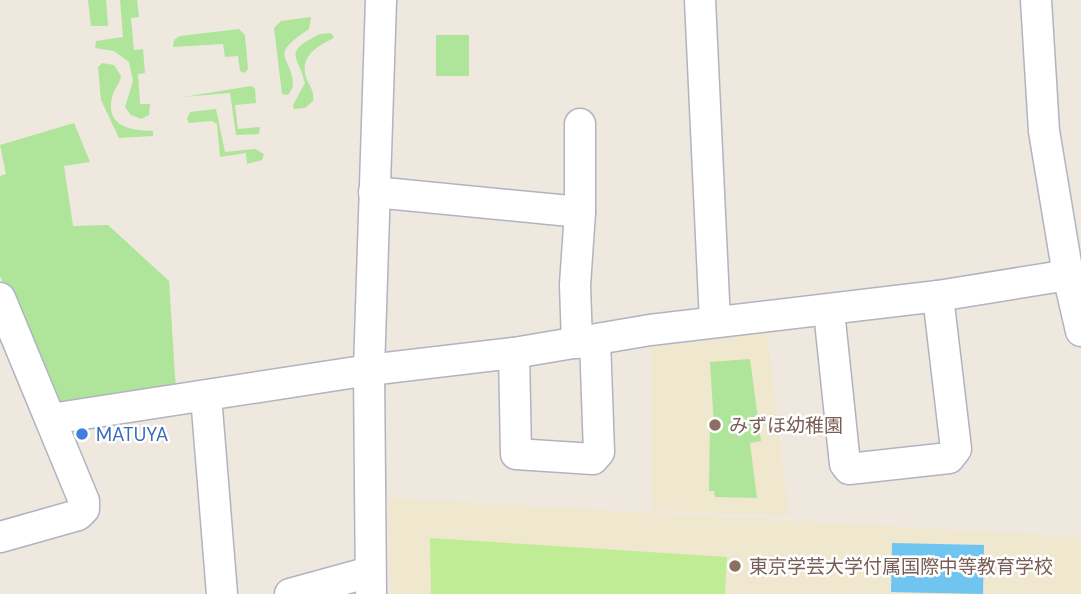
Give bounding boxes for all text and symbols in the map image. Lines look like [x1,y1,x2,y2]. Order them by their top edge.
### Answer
place label: みずほ幼稚園 [729,413,843,438]
marker: みずほ幼稚園 [707,417,723,433]
place label: MATUYA [96,422,169,447]
marker: MATUYA [74,426,90,442]
place label: 東京学芸大学付属国際中等教育学校 [749,554,1053,579]
marker: 東京学芸大学付属国際中等教育学校 [727,558,743,574]

